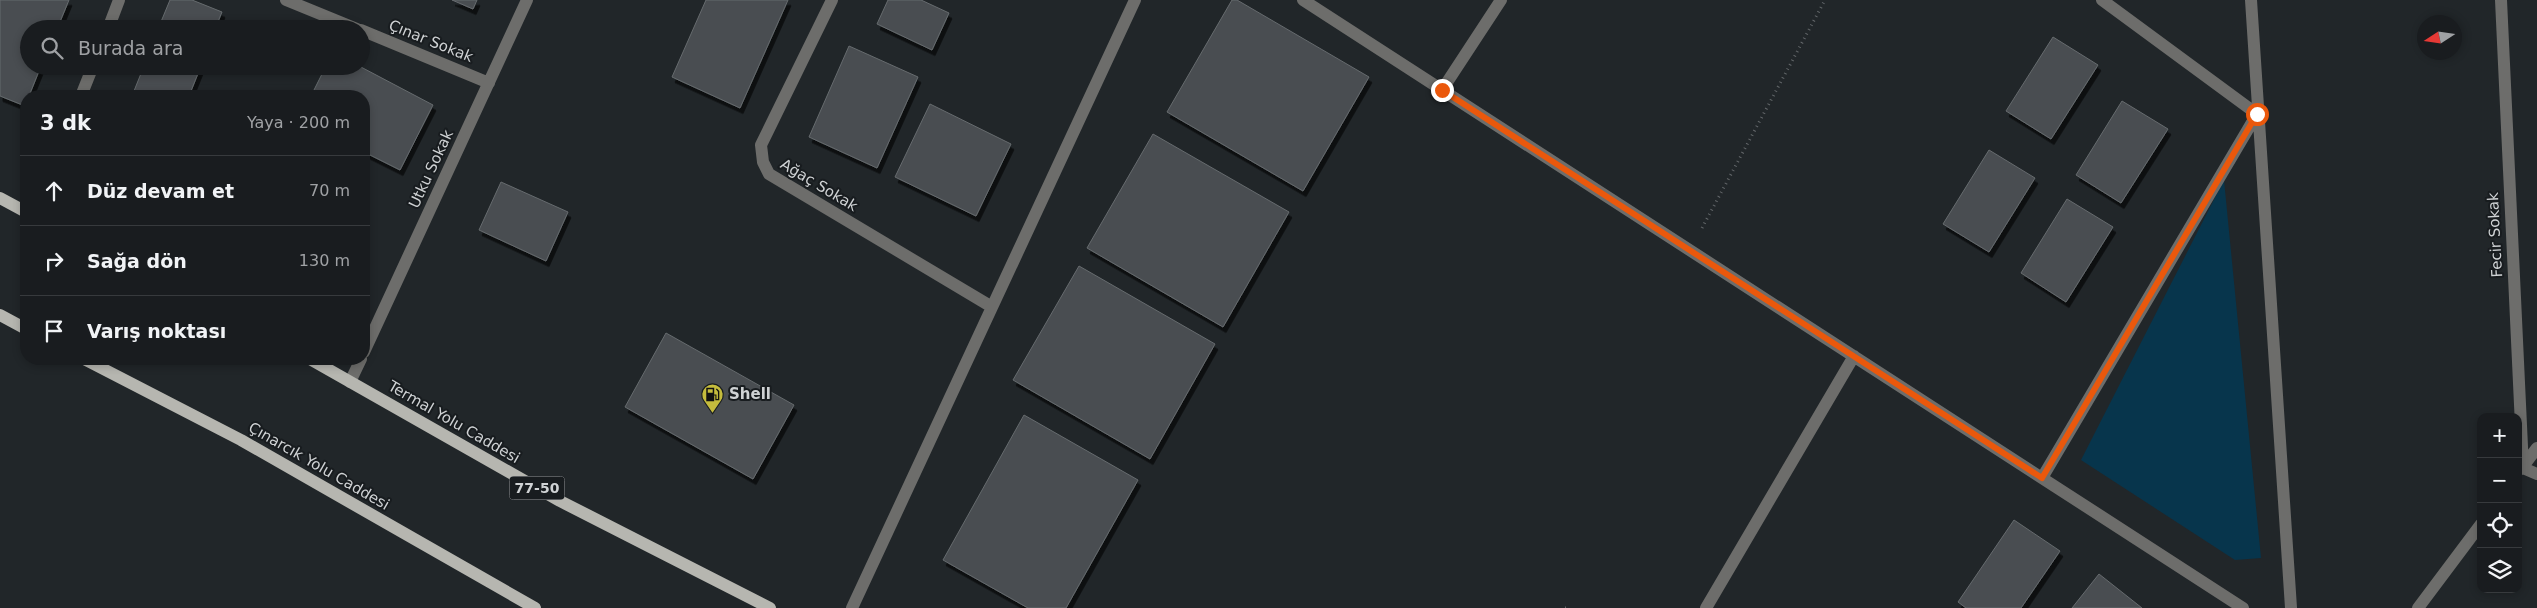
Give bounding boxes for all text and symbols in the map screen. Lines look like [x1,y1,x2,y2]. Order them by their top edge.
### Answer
north arrow [2417,15,2462,60]
street label: Çınar Sokak [386,16,476,66]
search box [20,20,370,75]
icon: search [38,34,66,62]
text: Burada ara [78,37,183,59]
route end [1431,79,1454,102]
route start [2246,103,2269,126]
text: 3 dk [40,111,91,135]
text: Yaya · 200 m [247,113,350,132]
street label: Utku Sokak [405,127,457,211]
street label: Ağaç Sokak [777,155,861,215]
icon: ahead [40,177,68,205]
text: Düz devam et [87,180,234,202]
text: 70 m [309,181,350,200]
street label: Fecir Sokak [2484,192,2506,278]
icon: right [40,247,68,275]
text: Sağa dön [87,250,187,272]
text: 130 m [299,251,350,270]
icon: arrive [40,317,68,345]
text: Varış noktası [87,320,226,342]
street label: Termal Yolu Caddesi [384,376,523,467]
fuel station icon: Shell [701,382,725,413]
place label: Shell [729,385,771,403]
map controls [2477,413,2522,593]
button: + [2477,413,2522,458]
street label: Çınarcık Yolu Caddesi [245,418,393,514]
button: − [2477,458,2522,503]
road number: 77-50 [510,476,564,499]
button: locate [2477,503,2522,548]
button: layers [2477,548,2522,593]

